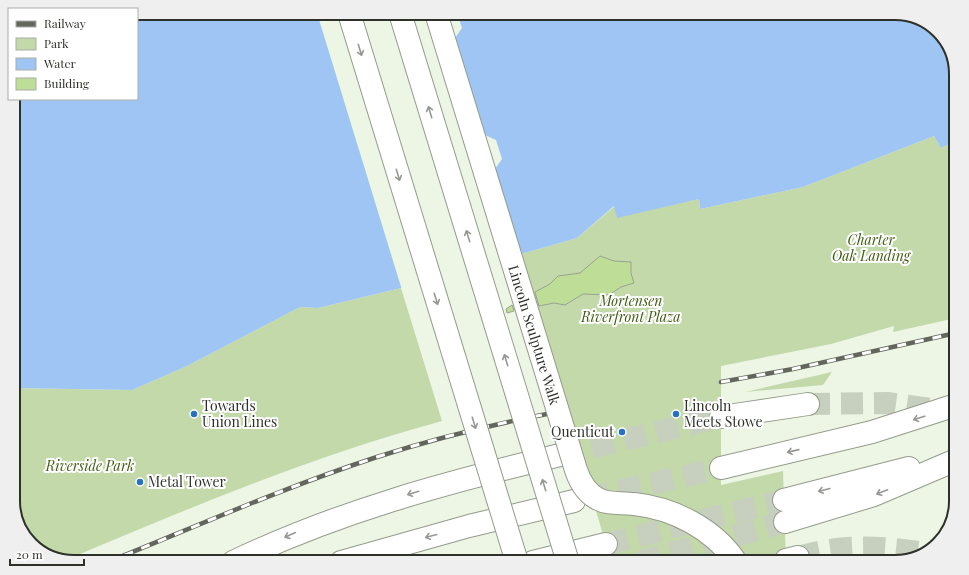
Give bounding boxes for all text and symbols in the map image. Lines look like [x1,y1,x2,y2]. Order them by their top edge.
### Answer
legend [8,8,138,100]
text: Railway [44,15,86,31]
text: Park [44,35,69,51]
one-way arrow [357,44,364,57]
text: Water [43,55,77,71]
text: Building [44,75,90,91]
one-way arrow [426,105,433,118]
one-way arrow [395,168,402,181]
one-way arrow [464,230,471,243]
park label: Charter Oak Landing [832,230,912,265]
street label: Lincoln Sculpture Walk [504,263,565,407]
park label: Mortensen Riverfront Plaza [580,291,681,326]
one-way arrow [433,292,440,305]
one-way arrow [502,354,509,367]
place label: Towards Union Lines [202,396,277,431]
place label: Lincoln Meets Stowe [684,396,763,431]
marker: Towards Union Lines [189,409,199,419]
marker: Lincoln Meets Stowe [671,409,681,419]
one-way arrow [913,415,926,422]
one-way arrow [471,417,478,430]
place label: Quenticut [551,422,615,441]
marker: Quenticut [617,427,627,437]
one-way arrow [787,448,800,456]
park label: Riverside Park [45,456,134,475]
place label: Metal Tower [148,472,227,491]
marker: Metal Tower [135,477,145,487]
one-way arrow [540,478,547,491]
one-way arrow [818,487,831,494]
one-way arrow [876,489,888,497]
one-way arrow [407,490,420,497]
one-way arrow [285,532,297,540]
one-way arrow [425,533,438,540]
scale bar [10,541,84,567]
text: 20 m [16,546,43,562]

